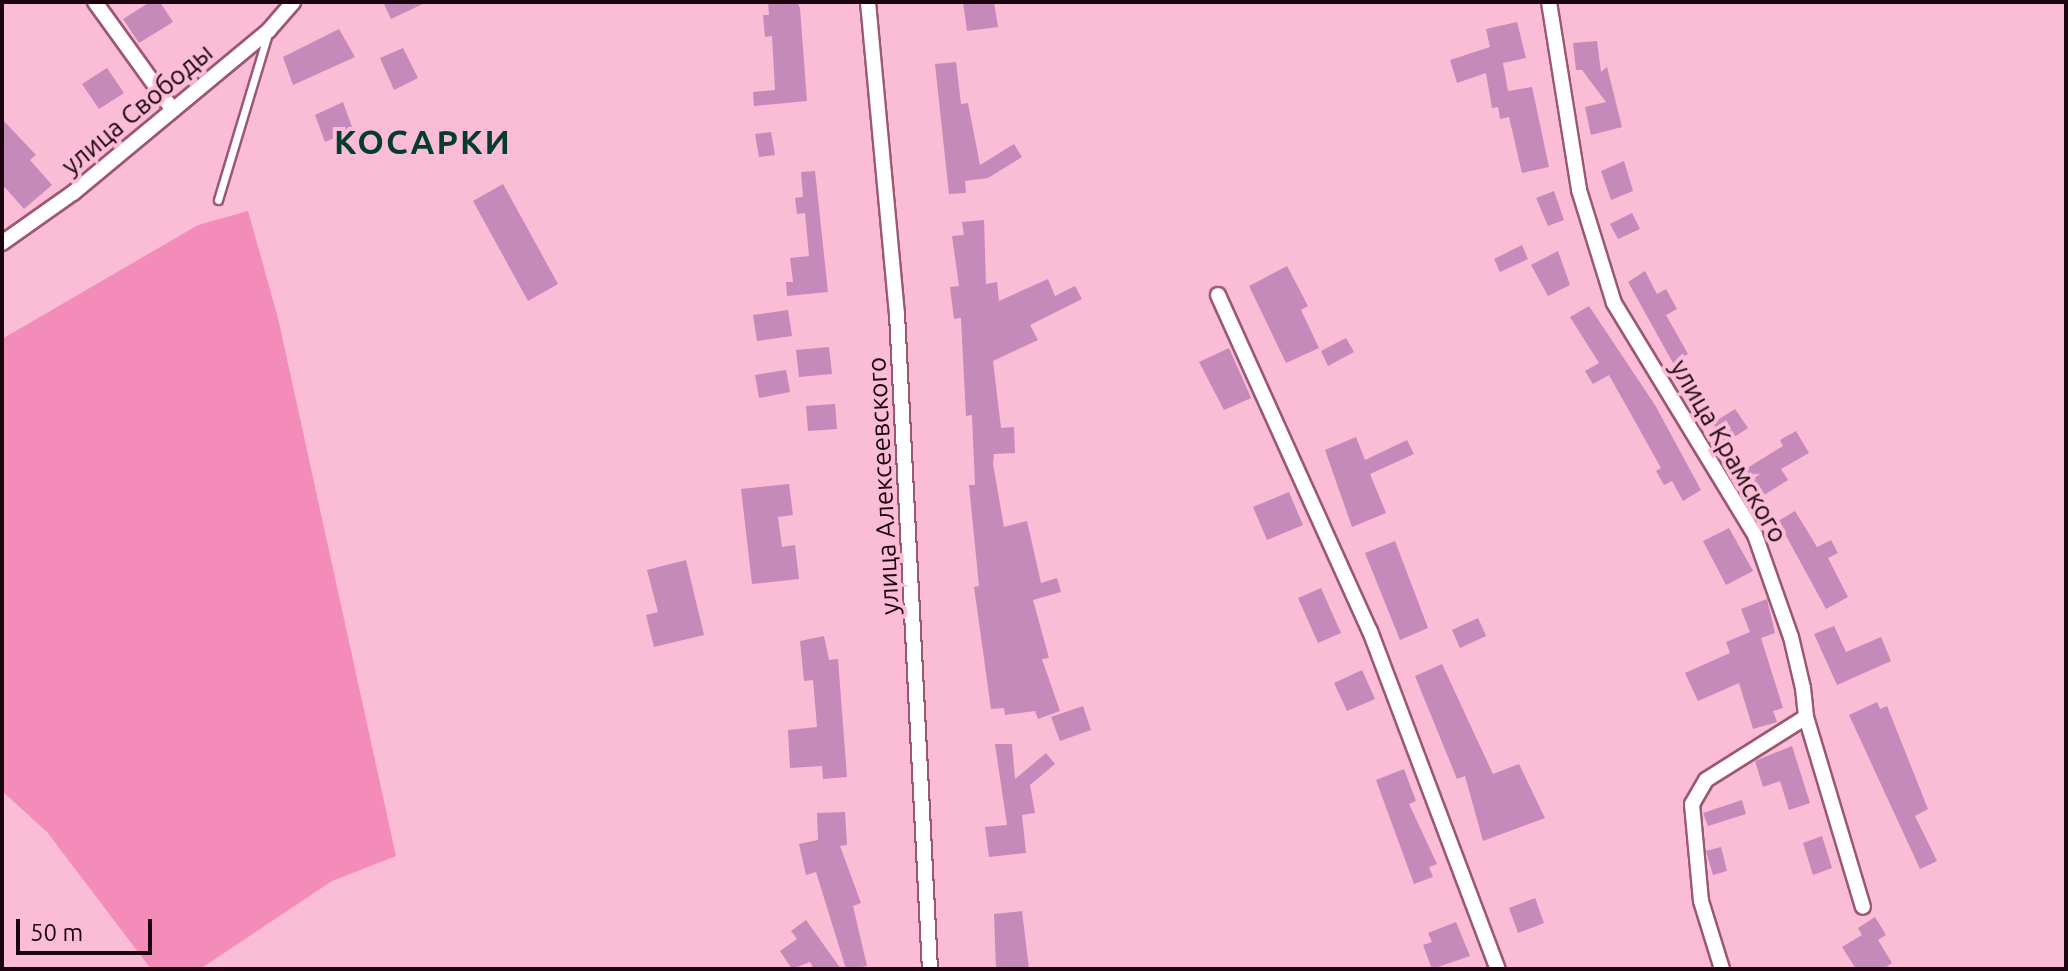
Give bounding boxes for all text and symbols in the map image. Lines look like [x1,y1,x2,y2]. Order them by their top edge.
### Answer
street label: улица Свободы [55,37,219,181]
district label: КОСАРКИ [334,122,512,162]
street label: улица Крамского [1664,354,1794,548]
street label: улица Алексеевского [861,356,905,616]
scale bar [20,903,156,953]
text: 50 m [30,919,83,946]

